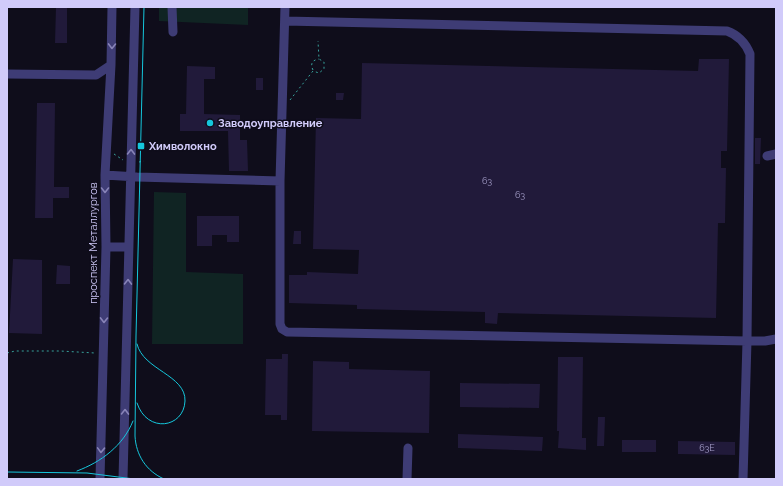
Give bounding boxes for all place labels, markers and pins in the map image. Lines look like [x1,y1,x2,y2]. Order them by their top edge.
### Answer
place label: Заводоуправление [218,117,323,130]
marker: Заводоуправление [205,118,215,128]
place label: Химволокно [148,140,217,153]
marker: Химволокно [136,141,146,151]

